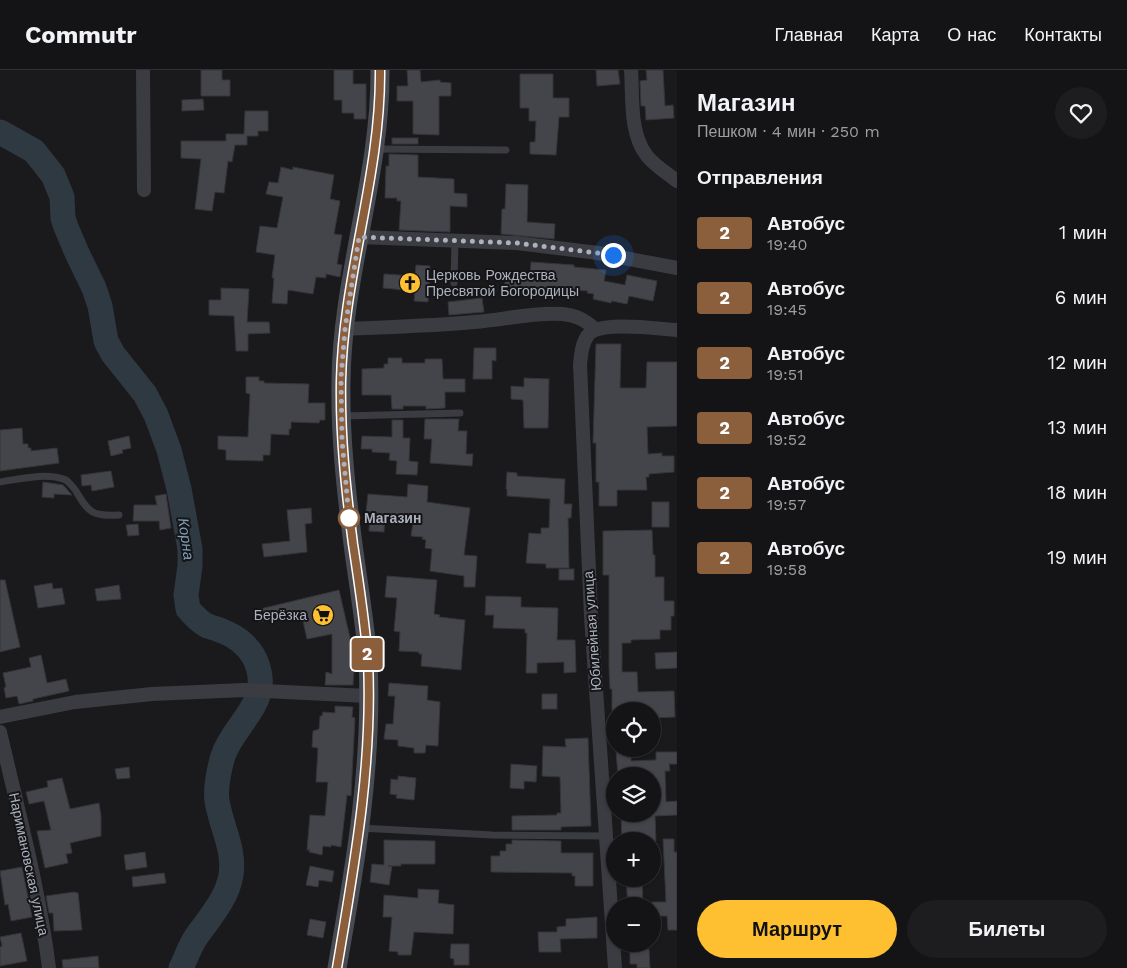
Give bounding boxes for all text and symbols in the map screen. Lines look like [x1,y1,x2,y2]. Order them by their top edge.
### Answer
text: Commutr [25,21,137,49]
text: Главная [774,24,843,45]
text: Карта [871,24,919,45]
text: О нас [947,24,996,45]
text: Контакты [1024,24,1102,45]
button: heart [1055,87,1107,139]
text: Магазин [697,89,795,117]
text: Пешком · 4 мин · 250 m [697,122,880,141]
text: Отправления [697,166,823,189]
text: Автобус [767,212,845,235]
text: 1 мин [1059,221,1107,244]
text: 2 [719,222,730,243]
text: 19:40 [767,235,808,254]
your location [601,243,626,268]
place label: Церковь Рождества Пресвятой Богородицы [426,267,579,299]
church icon: Церковь Рождества Пресвятой Богородицы [398,271,422,295]
text: Автобус [767,277,845,300]
text: 6 мин [1055,286,1107,309]
text: 2 [719,287,730,308]
text: 19:45 [767,300,807,319]
text: Автобус [767,342,845,365]
text: 12 мин [1048,351,1107,374]
text: 2 [719,352,730,373]
text: 19:51 [767,365,803,384]
text: Автобус [767,407,845,430]
text: 13 мин [1048,416,1107,439]
text: 2 [719,417,730,438]
text: 19:52 [767,430,807,449]
text: Автобус [767,472,845,495]
text: 18 мин [1047,481,1107,504]
text: 2 [719,482,730,503]
text: 19:57 [767,495,806,514]
marker: Магазин [338,507,360,529]
place label: Магазин [364,510,421,526]
water label: Корна [174,517,198,561]
text: Автобус [767,537,845,560]
text: 19 мин [1047,546,1107,569]
text: 2 [719,547,730,568]
text: 19:58 [767,560,807,579]
street label: Юбилейная улица [580,570,604,691]
supermarket icon: Берёзка [311,603,335,627]
place label: Берёзка [254,607,307,623]
line badge: 2 [351,638,383,670]
text: 2 [362,643,372,664]
map controls [606,702,661,952]
button: locate [606,702,661,757]
button: layers [606,767,661,822]
street label: Наримановская улица [6,791,52,937]
button: + [606,832,661,887]
button: − [606,897,661,952]
button: Маршрут [697,900,897,958]
button: Билеты [907,900,1107,958]

